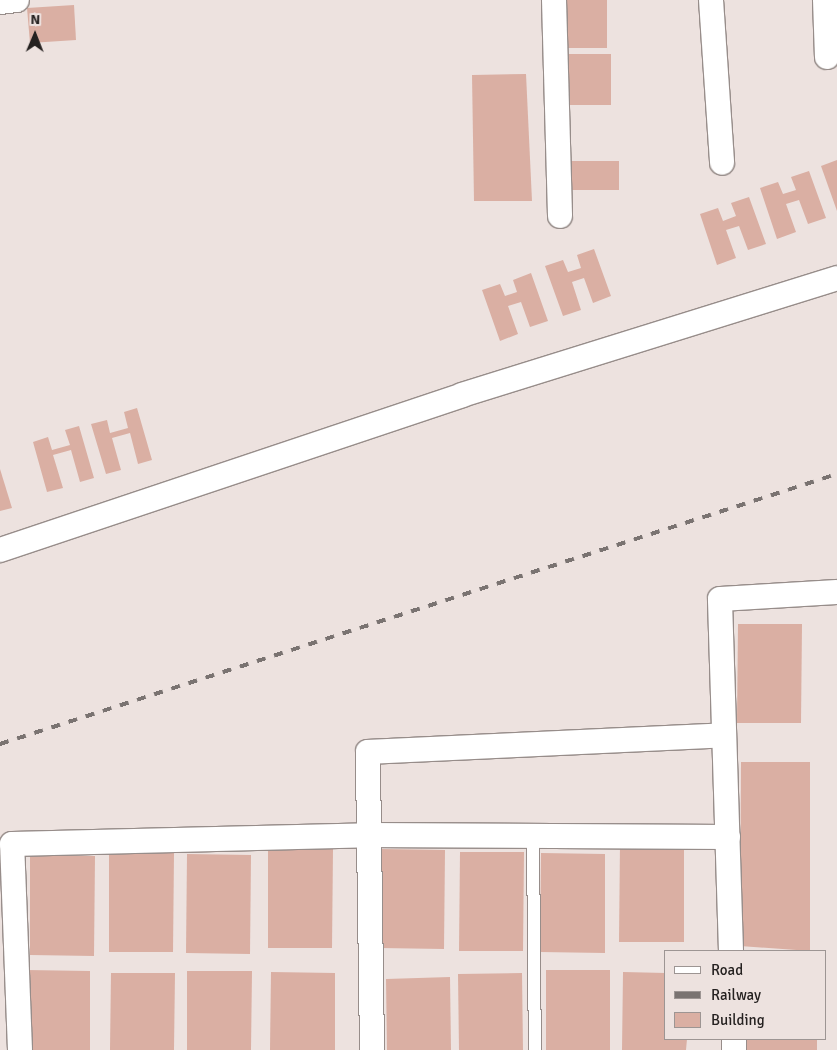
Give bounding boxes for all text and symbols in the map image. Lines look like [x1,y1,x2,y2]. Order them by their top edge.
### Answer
north arrow [10,10,60,60]
text: N [30,11,40,28]
legend [664,950,827,1040]
text: Road [711,961,743,979]
text: Railway [711,986,761,1004]
text: Building [711,1011,765,1029]

